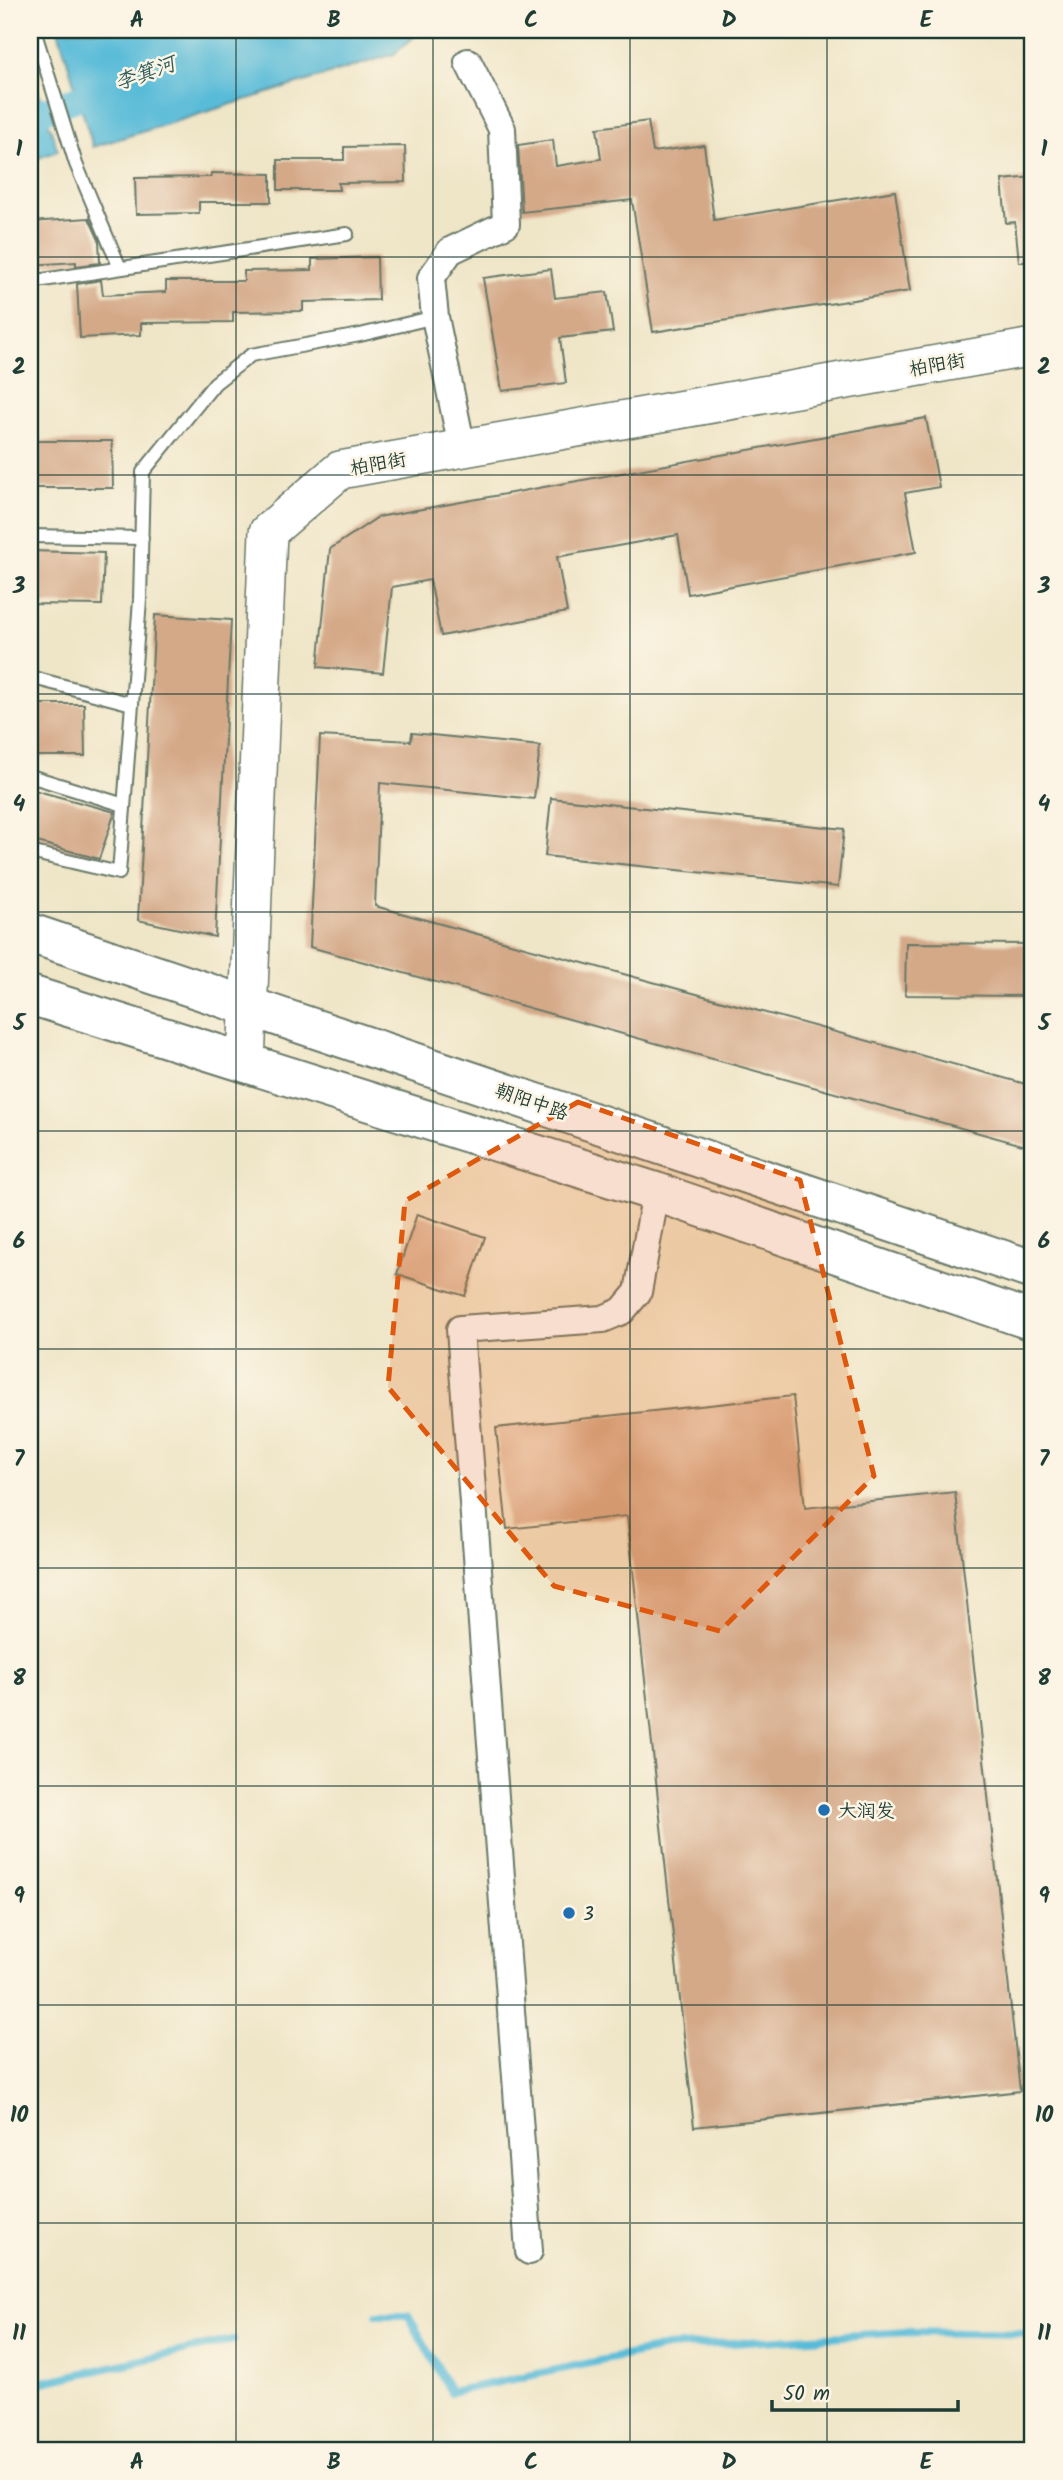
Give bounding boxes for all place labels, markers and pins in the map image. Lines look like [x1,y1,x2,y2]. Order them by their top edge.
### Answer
place label: 大润发 [838,1797,895,1827]
marker: 大润发 [816,1802,832,1818]
place label: 3 [583,1900,594,1930]
marker: 3 [561,1905,577,1921]

